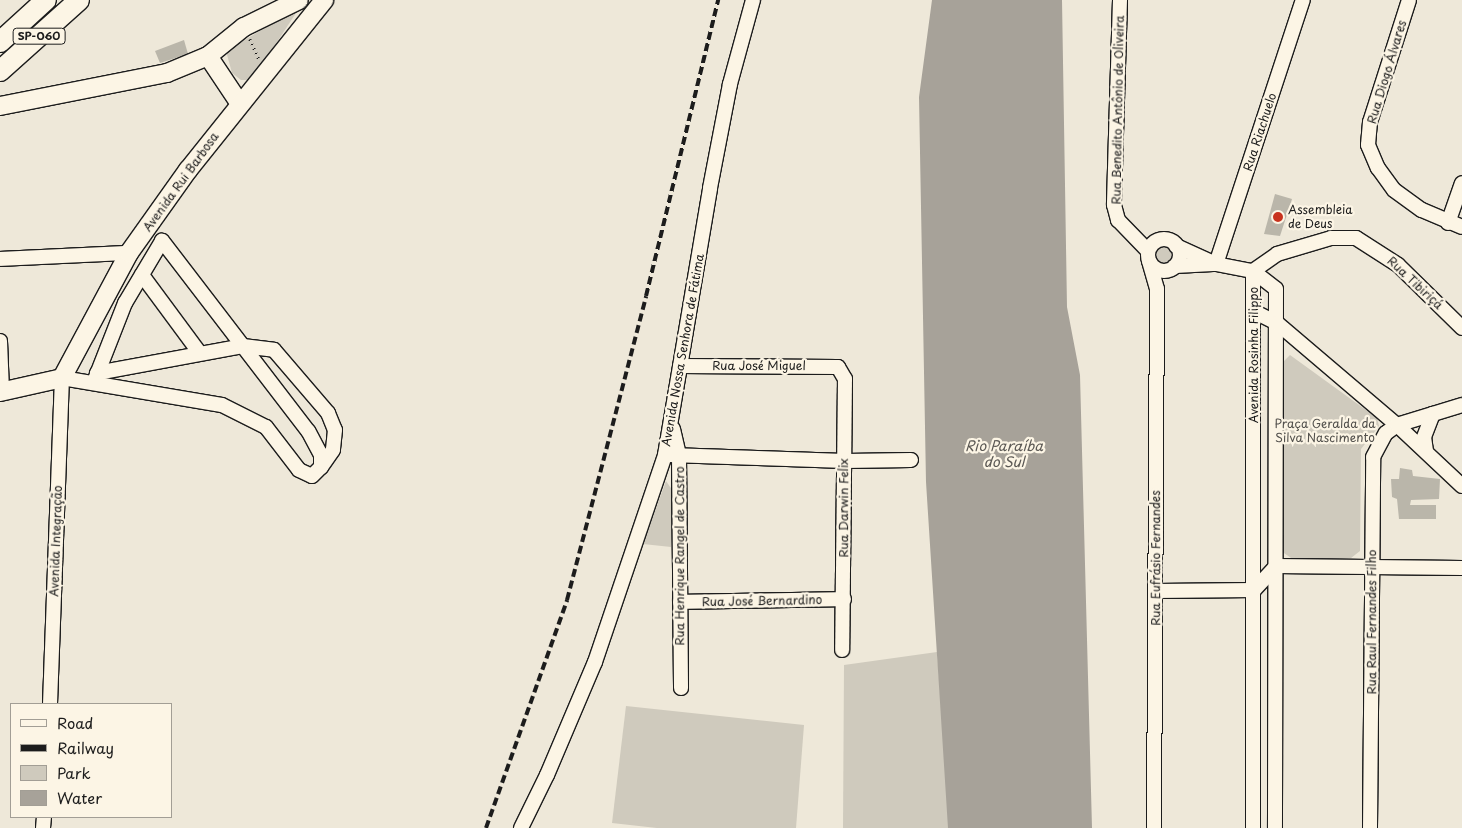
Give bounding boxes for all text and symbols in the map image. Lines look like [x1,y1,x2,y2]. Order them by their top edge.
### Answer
street label: Rua Benedito Antônio de Oliveira [1109,14,1127,206]
street label: Rua Diogo Álvares [1364,18,1410,126]
road number: SP-060 [12,28,66,44]
street label: Rua Riachuelo [1241,91,1279,173]
street label: Avenida Rui Barbosa [140,129,222,235]
place label: Assembleia de Deus [1288,203,1353,231]
marker: Assembleia de Deus [1272,211,1284,223]
street label: Avenida Nossa Senhora de Fátima [659,252,707,448]
street label: Rua Tibiriçá [1384,254,1446,312]
street label: Avenida Rosinha Filippo [1247,287,1261,423]
street label: Rua José Miguel [712,359,806,373]
park label: Praça Geralda da Silva Nascimento [1274,417,1376,445]
water label: Rio Paraíba do Sul [964,438,1044,471]
street label: Rua Darwin Felix [837,458,851,558]
street label: Rua Henrique Rangel de Castro [673,465,687,647]
street label: Avenida Integração [47,485,65,597]
street label: Rua Eufrásio Fernandes [1149,489,1163,627]
street label: Rua Raul Fernandes Filho [1365,548,1379,696]
street label: Rua José Bernardino [701,593,823,609]
legend [10,703,172,818]
text: Road [57,711,93,734]
text: Railway [57,736,114,759]
text: Park [57,761,91,784]
text: Water [57,786,102,809]

